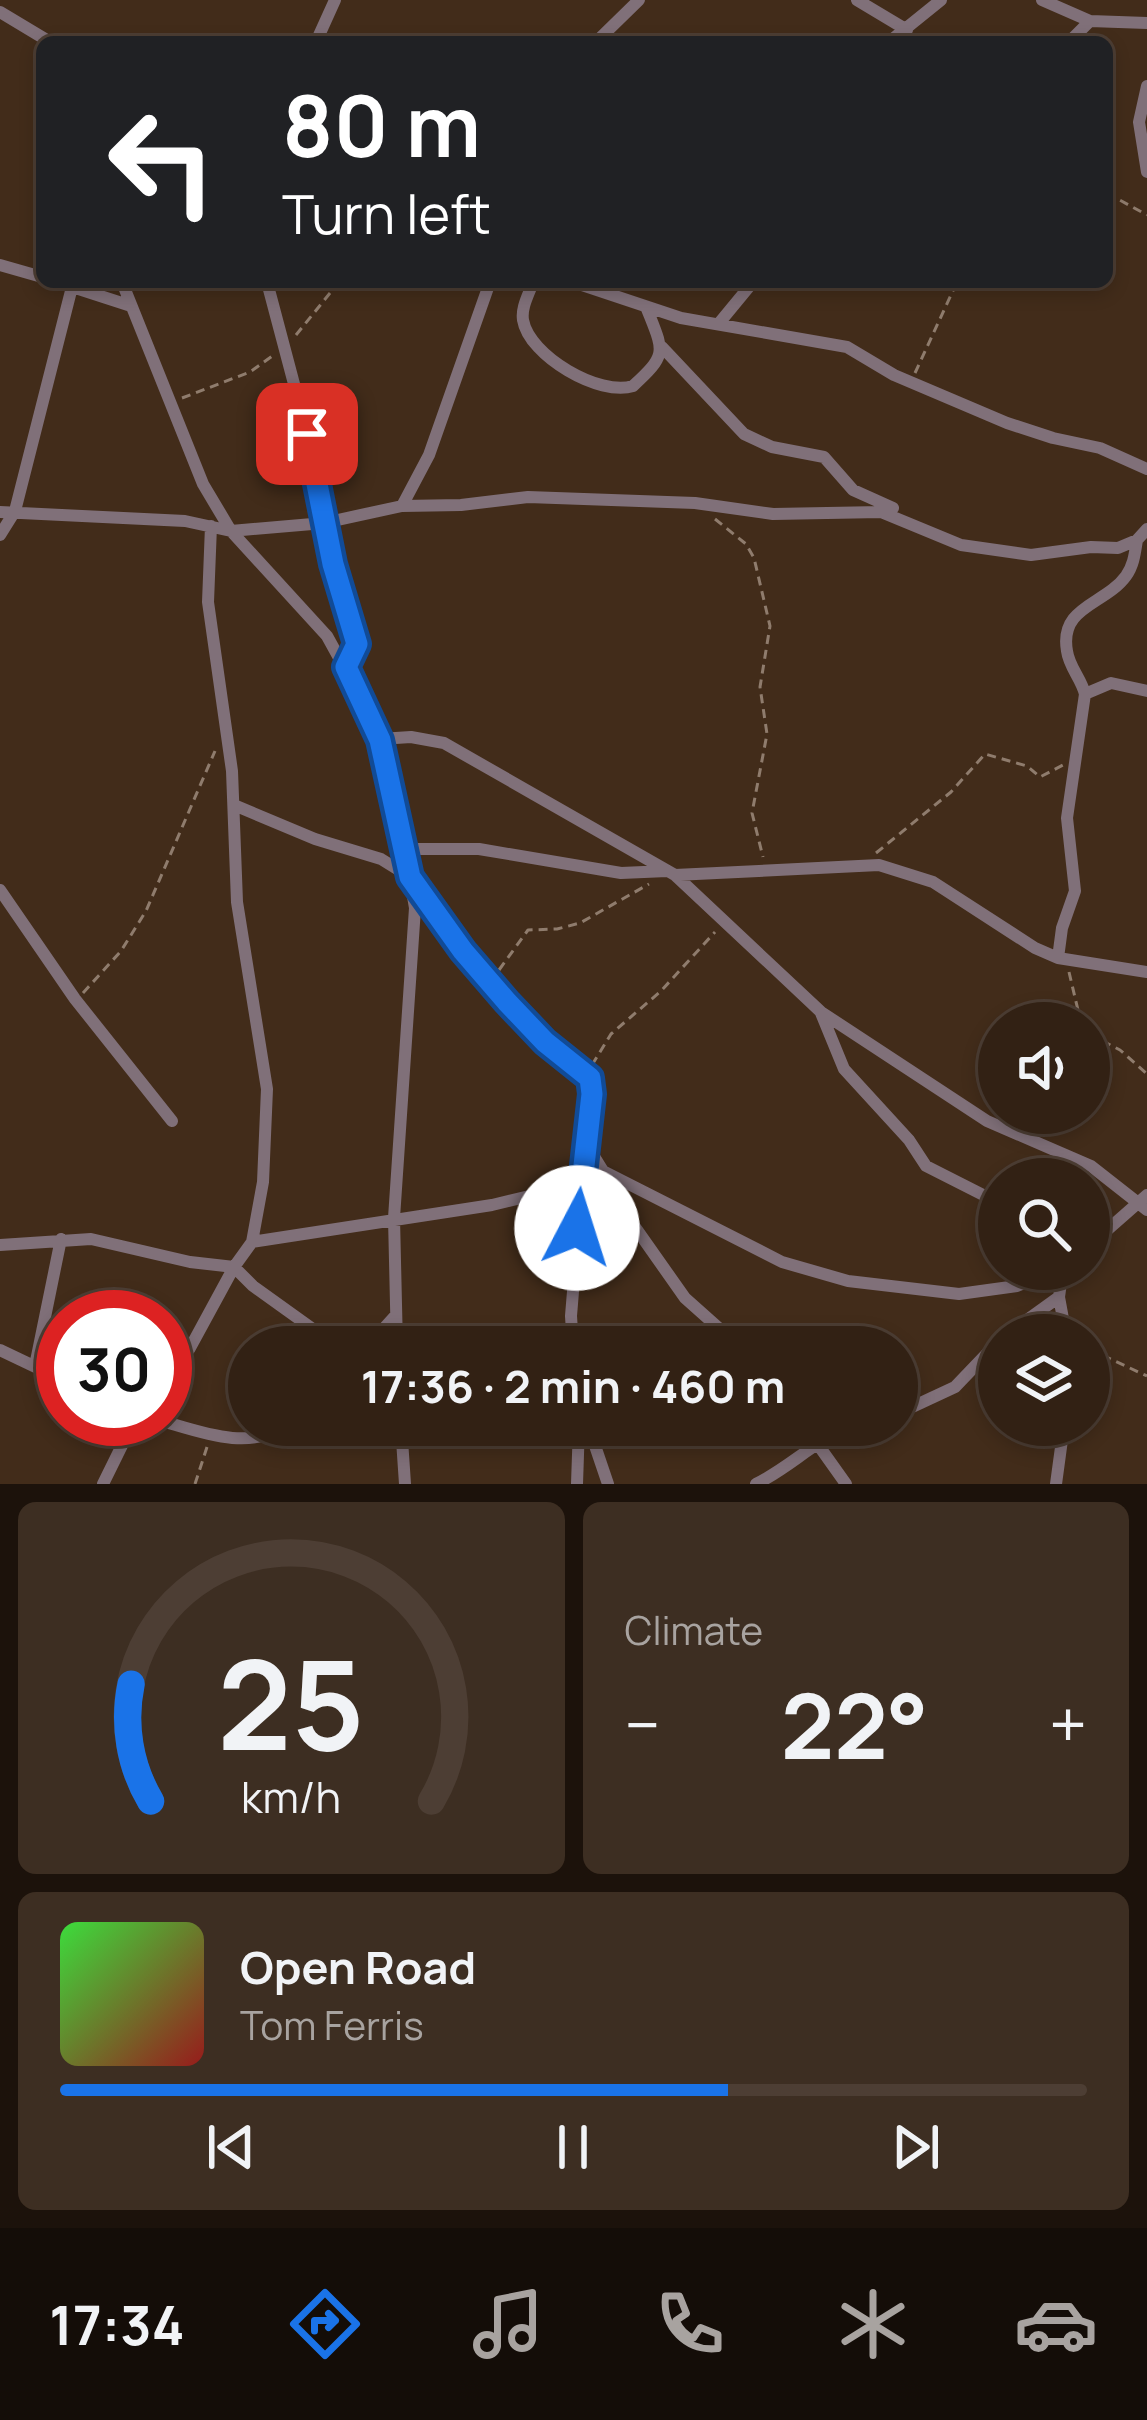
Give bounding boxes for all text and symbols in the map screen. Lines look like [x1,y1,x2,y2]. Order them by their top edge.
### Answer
text: 80 m [282,67,481,182]
icon: left [84,84,240,240]
text: Turn left [282,176,491,250]
pin [256,383,358,485]
icon: arrive [274,401,340,467]
map controls [978,1002,1110,1446]
button: sound [978,1002,1110,1134]
button: search [978,1158,1110,1290]
position arrow [514,1165,640,1291]
speed limit sign: 30 [36,1290,192,1446]
button: layers [978,1314,1110,1446]
text: 17:36 · 2 min · 460 m [361,1355,785,1417]
text: Climate [625,1603,763,1657]
text: 25 [218,1617,365,1787]
text: 22° [781,1663,928,1786]
text: − [625,1679,660,1769]
text: + [1049,1679,1087,1769]
text: km/h [241,1767,341,1826]
text: Open Road [240,1936,476,1998]
text: Tom Ferris [240,1998,424,2052]
icon: previous [198,2114,264,2180]
icon: pause [540,2114,606,2180]
icon: next [883,2114,949,2180]
icon: directions [283,2282,367,2366]
icon: music [466,2282,550,2366]
icon: phone [648,2282,732,2366]
icon: climate [831,2282,915,2366]
icon: car [1014,2282,1098,2366]
text: 17:34 [49,2287,185,2361]

